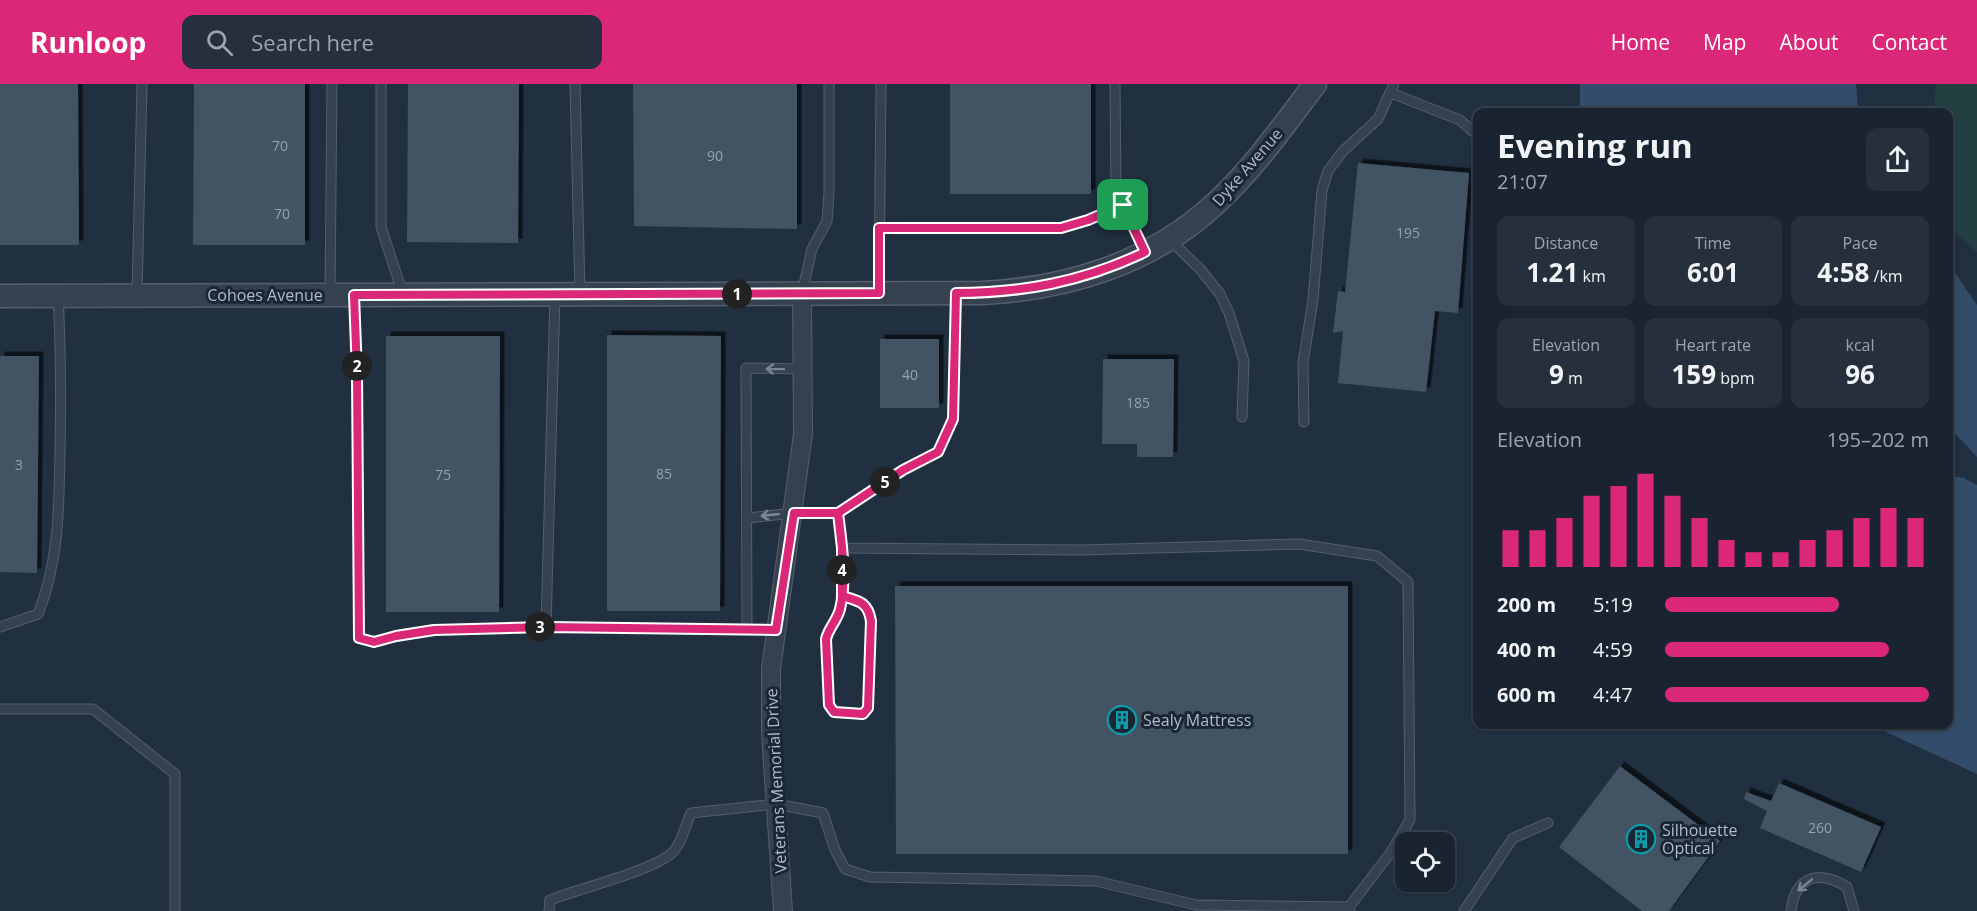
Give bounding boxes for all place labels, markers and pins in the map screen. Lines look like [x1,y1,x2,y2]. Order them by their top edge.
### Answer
pin [1097,179,1148,230]
pin: 1 [722,279,752,309]
pin: 2 [342,351,372,381]
pin: 5 [870,467,900,497]
pin: 4 [827,555,857,585]
pin: 3 [525,612,555,642]
building icon: Sealy Mattress [1106,704,1138,736]
place label: Sealy Mattress [1143,709,1251,731]
place label: Silhouette Optical [1662,819,1737,859]
building icon: Silhouette Optical [1625,823,1657,855]

